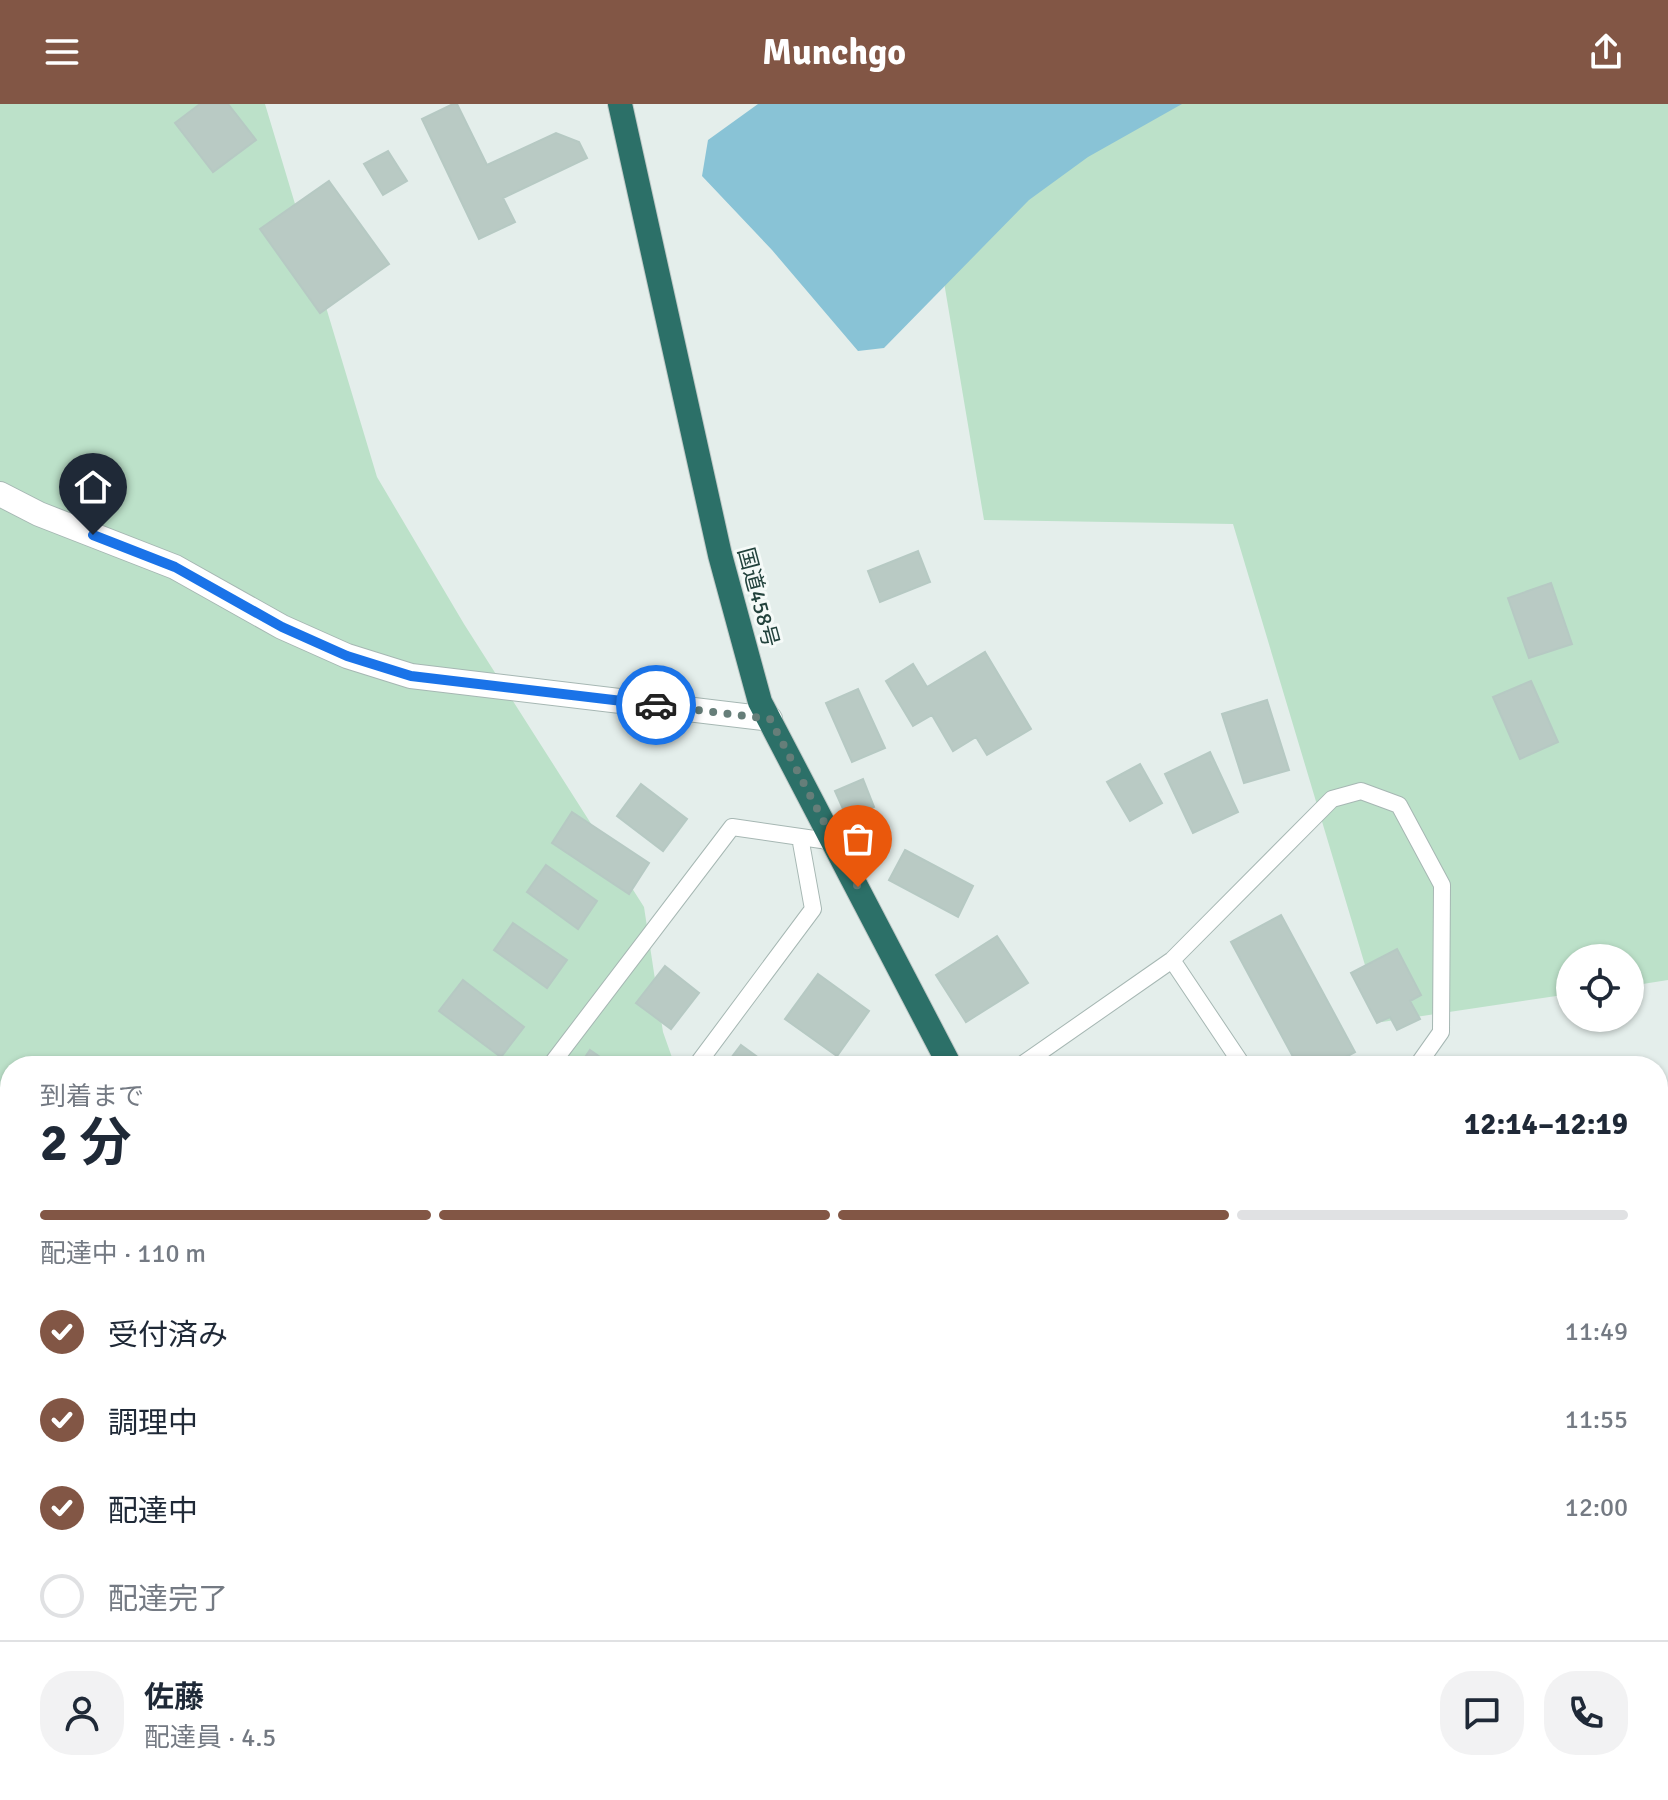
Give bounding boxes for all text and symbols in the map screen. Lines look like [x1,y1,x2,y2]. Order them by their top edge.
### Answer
icon: menu [40,30,84,74]
text: Munchgo [762,30,906,75]
icon: share [1584,30,1628,74]
pin [59,453,127,535]
icon: home [71,465,115,509]
street label: 国道458号 [732,545,785,650]
courier [616,665,696,745]
icon: car [634,683,678,727]
pin [824,805,892,887]
icon: bag [836,817,880,861]
map controls [1556,944,1644,1032]
button: locate [1556,944,1644,1032]
text: 到着まで [40,1081,144,1113]
text: 12:14–12:19 [1464,1106,1628,1143]
text: 2 分 [40,1111,132,1175]
text: 配達中 · 110 m [40,1238,206,1270]
icon: check [40,1310,84,1354]
text: 11:49 [1565,1316,1628,1348]
text: 受付済み [108,1317,228,1354]
icon: check [40,1398,84,1442]
text: 11:55 [1565,1404,1628,1436]
text: 調理中 [108,1405,198,1442]
icon: check [40,1486,84,1530]
text: 12:00 [1565,1492,1628,1524]
text: 配達中 [108,1493,198,1530]
text: 配達完了 [108,1581,228,1618]
button: person [40,1671,124,1755]
button: chat [1440,1671,1524,1755]
button: phone [1544,1671,1628,1755]
text: 佐藤 [144,1679,204,1716]
text: 配達員 · 4.5 [144,1722,276,1754]

